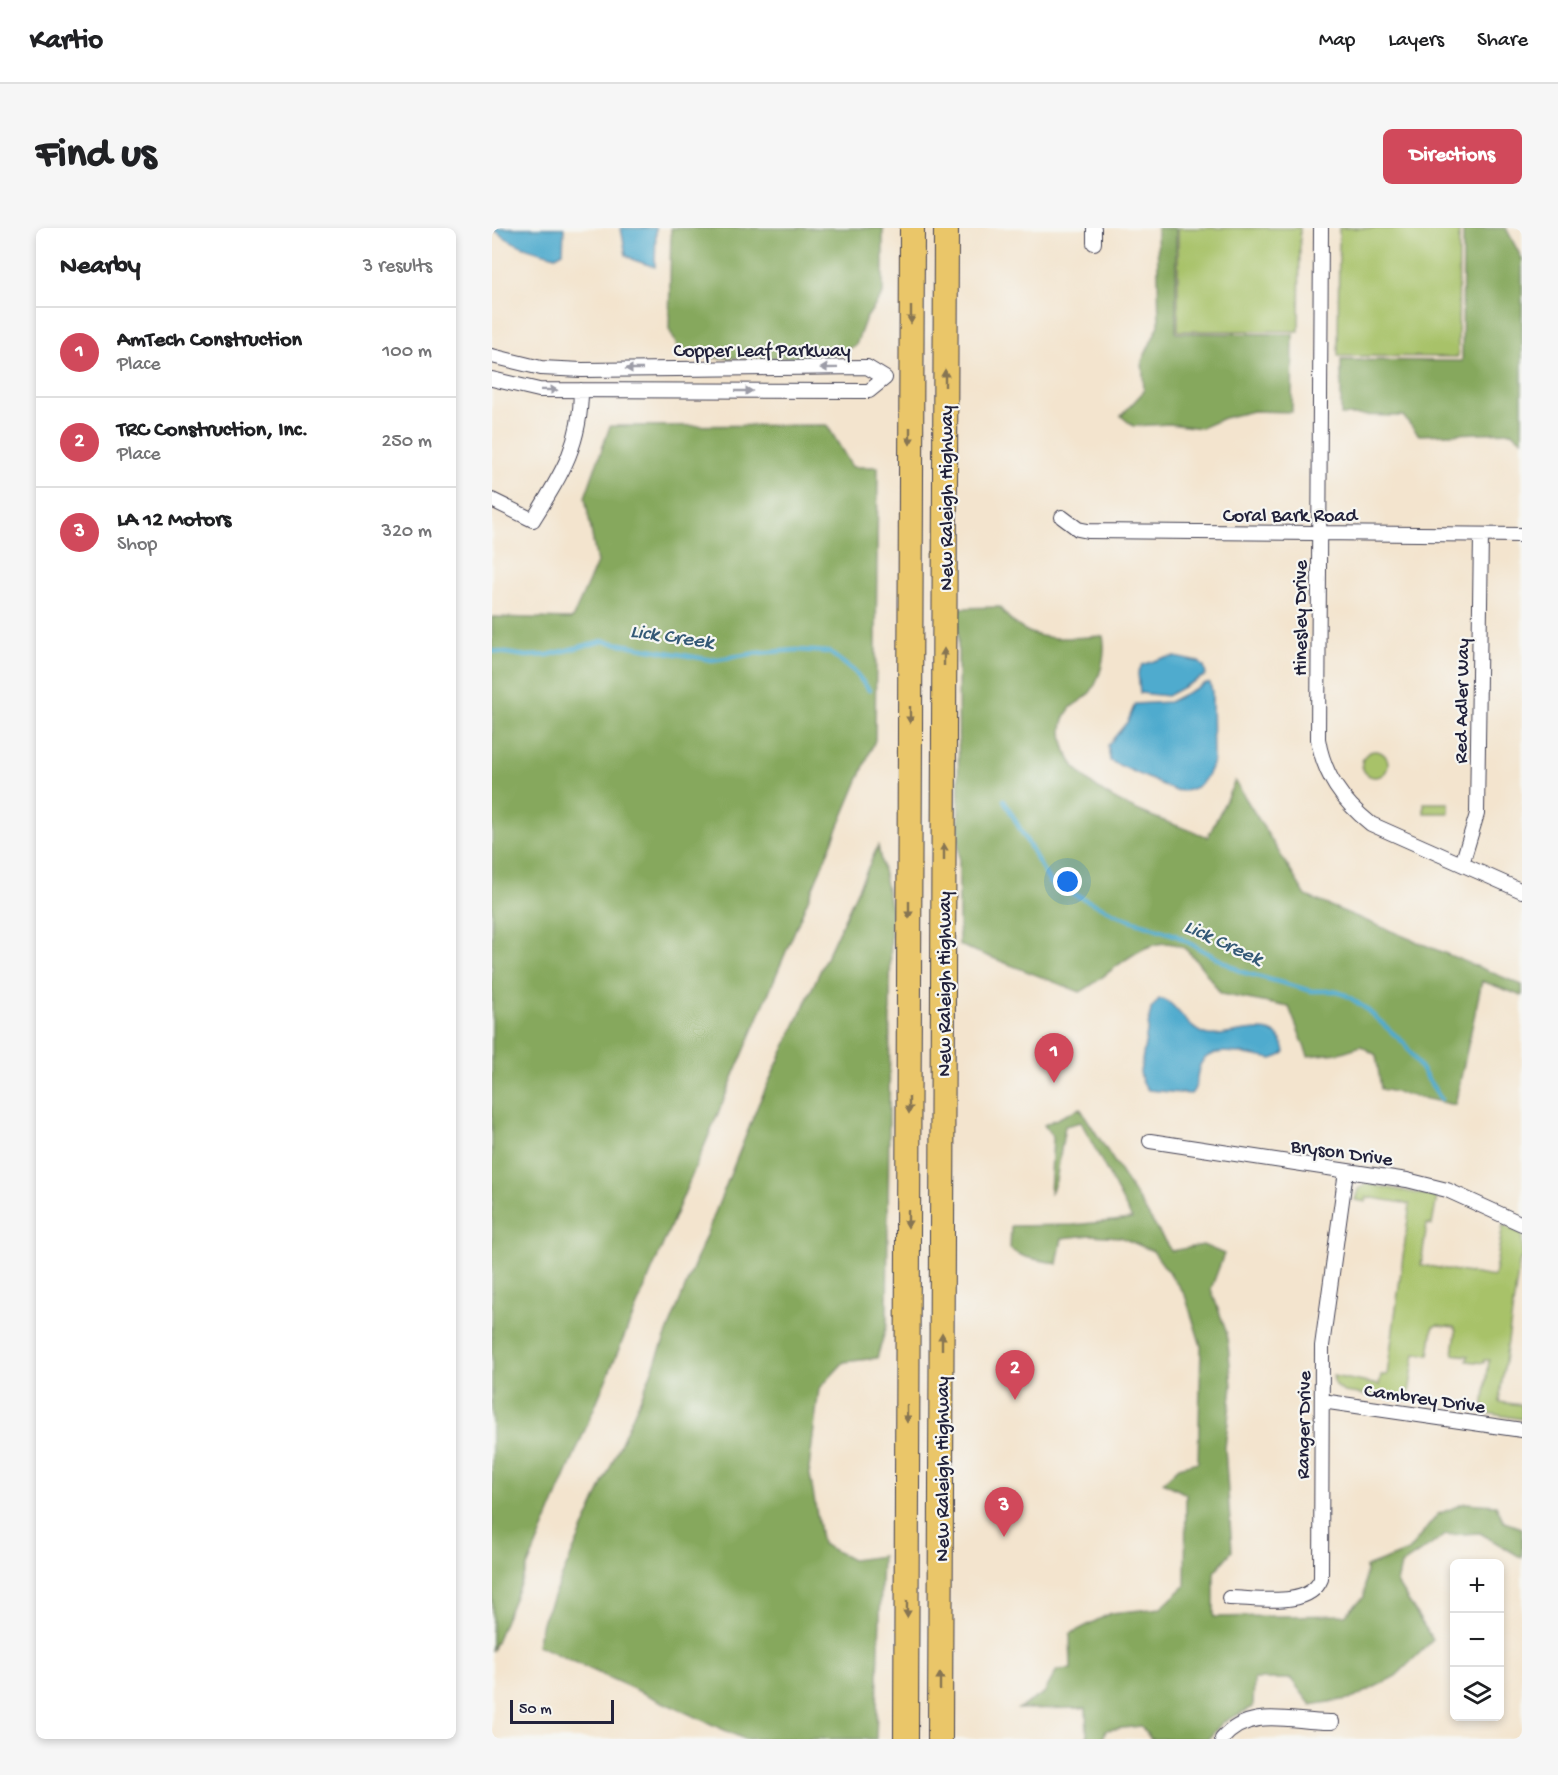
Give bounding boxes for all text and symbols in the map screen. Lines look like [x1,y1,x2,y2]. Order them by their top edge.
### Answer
text: Kartio [30,25,103,58]
text: Map [1319,29,1355,54]
text: Layers [1388,29,1444,54]
text: Share [1477,29,1528,54]
button: Directions [1383,129,1522,184]
text: Find us [36,132,156,181]
text: Nearby [60,252,141,283]
text: 3 results [363,256,432,279]
one-way arrow [906,305,916,324]
text: AmTech Construction [117,328,302,354]
text: 1 [75,341,84,364]
text: 100 m [382,341,432,364]
street label: Copper Leaf Parkway [673,341,851,364]
text: Place [117,354,161,377]
one-way arrow [820,363,839,373]
one-way arrow [625,364,644,374]
one-way arrow [940,369,950,388]
one-way arrow [540,385,559,395]
one-way arrow [735,386,754,396]
street label: New Raleigh Highway [937,405,960,591]
text: TRC Construction, Inc. [117,418,308,444]
one-way arrow [905,427,915,446]
text: 2 [75,431,84,454]
text: 250 m [381,431,432,454]
text: Place [117,444,161,467]
street label: Coral Bark Road [1223,506,1359,529]
text: LA 12 Motors [117,508,231,534]
text: 3 [74,521,85,544]
text: 320 m [382,521,432,544]
text: Shop [117,534,157,557]
street label: Hinesley Drive [1291,559,1314,676]
water label: Lick Creek [628,620,717,657]
street label: Red Adler Way [1451,638,1476,764]
one-way arrow [939,648,949,667]
one-way arrow [905,706,915,725]
one-way arrow [939,843,949,862]
your location [1053,867,1082,896]
street label: New Raleigh Highway [935,891,958,1077]
one-way arrow [904,901,914,920]
water label: Lick Creek [1179,915,1268,974]
pin: 1 [1034,1034,1074,1083]
one-way arrow [904,1096,914,1115]
street label: Bryson Drive [1288,1136,1395,1173]
one-way arrow [903,1210,913,1229]
one-way arrow [937,1332,947,1351]
pin: 2 [996,1350,1034,1400]
street label: Ranger Drive [1293,1370,1318,1479]
street label: New Raleigh Highway [933,1376,956,1562]
street label: Cambrey Drive [1362,1381,1487,1420]
one-way arrow [902,1405,912,1424]
pin: 3 [984,1488,1024,1537]
map controls [1450,1559,1504,1721]
button: + [1450,1559,1504,1613]
one-way arrow [902,1600,912,1619]
button: − [1450,1613,1504,1667]
button: layers [1450,1667,1504,1721]
one-way arrow [935,1671,945,1690]
scale bar [510,1697,614,1724]
text: 50 m [519,1701,552,1720]

